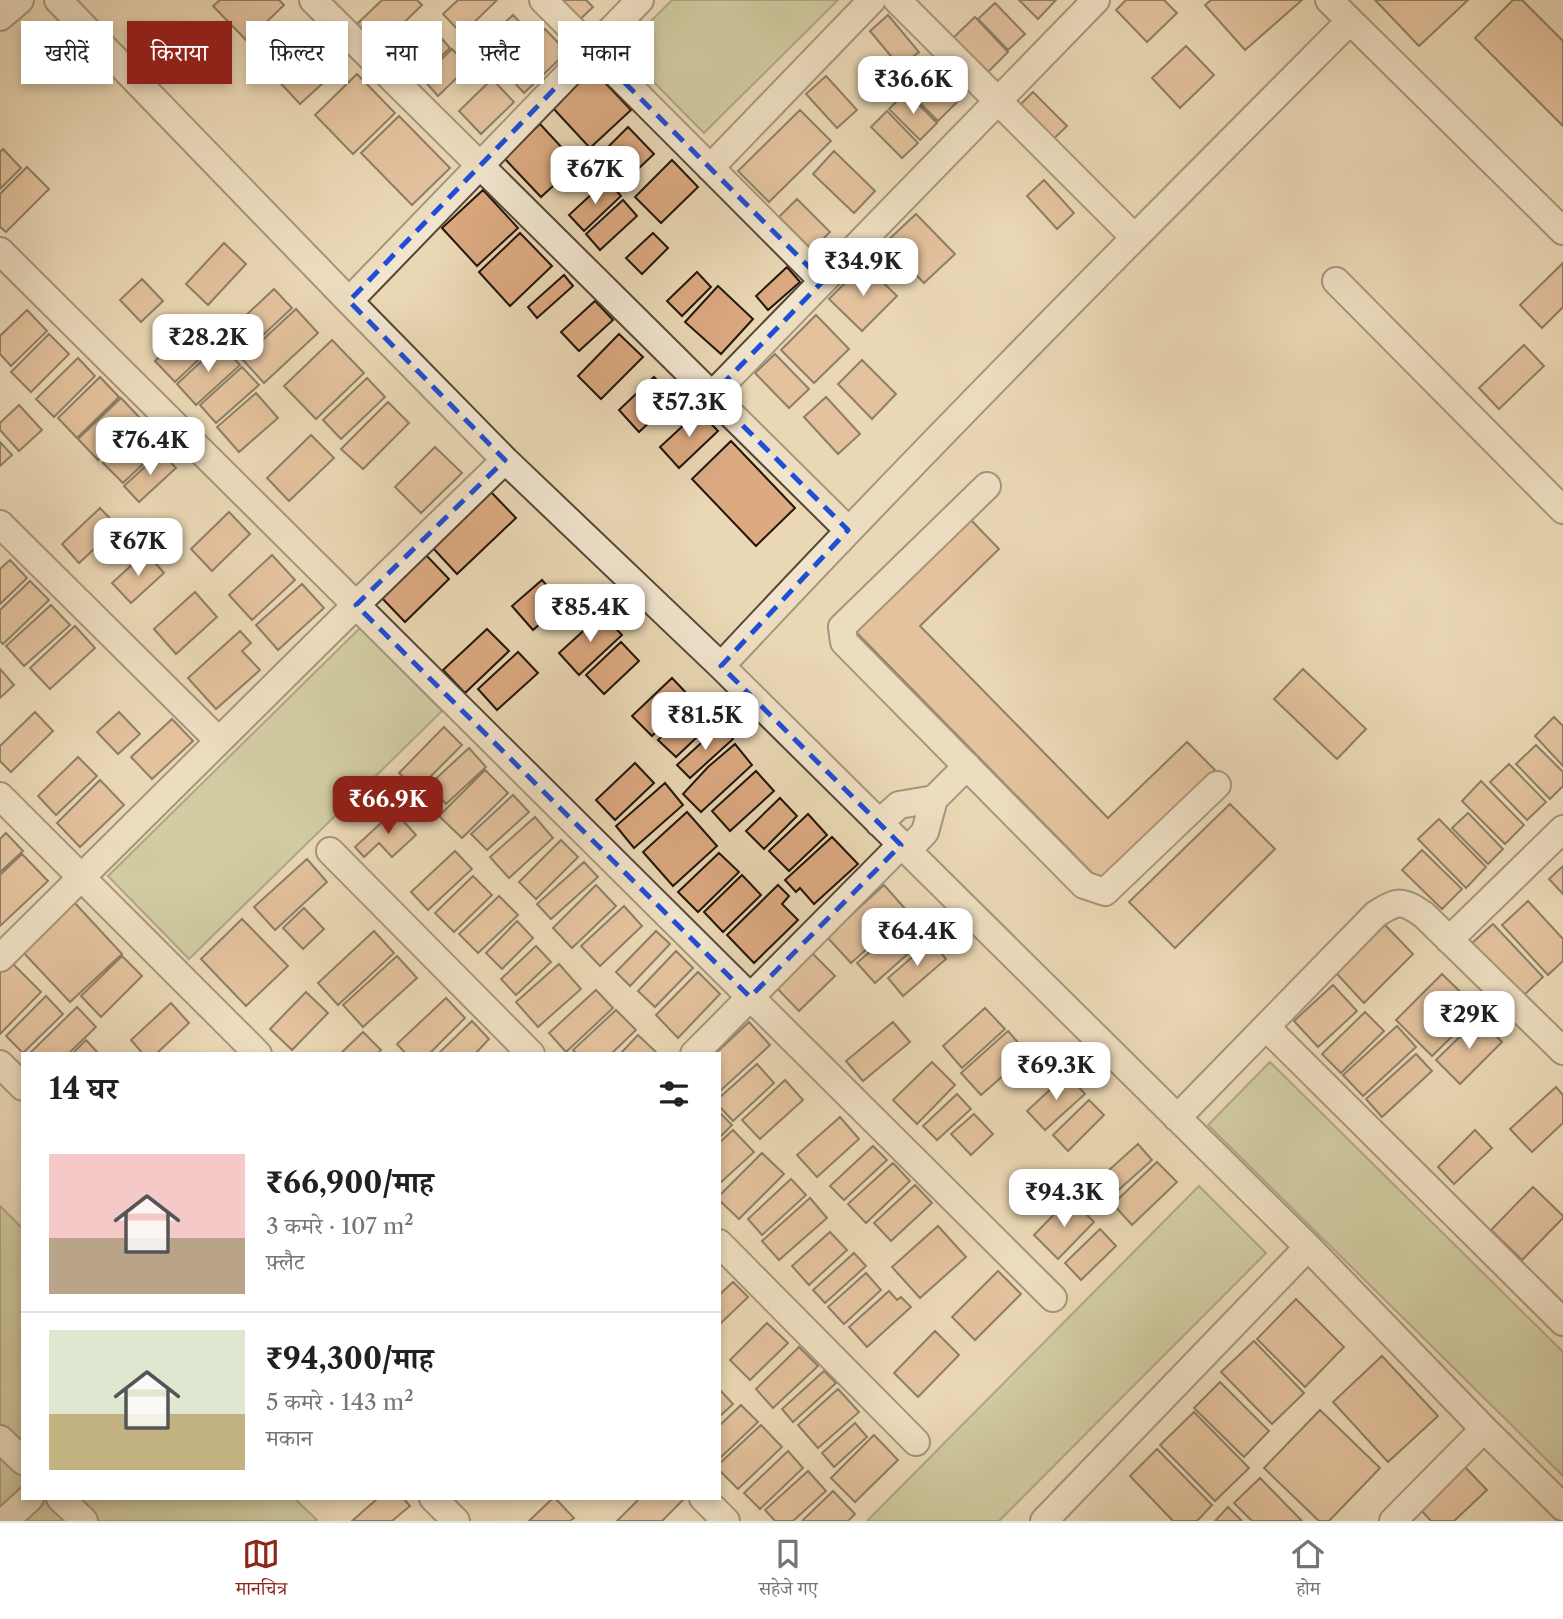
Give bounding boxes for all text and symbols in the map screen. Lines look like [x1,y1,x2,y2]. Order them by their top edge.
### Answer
chip: खरीदें [21,21,113,84]
chip: किराया [127,21,232,84]
chip: फ़िल्टर [246,21,348,84]
chip: नया [362,21,442,84]
chip: फ़्लैट [456,21,544,84]
chip: मकान [558,21,654,84]
pin: ₹36.6K [856,57,970,116]
text: ₹36.6K [874,65,952,93]
pin: ₹67K [554,146,636,206]
text: ₹67K [567,155,623,183]
pin: ₹34.9K [806,238,920,298]
text: ₹34.9K [824,247,902,275]
pin: ₹28.2K [151,314,265,374]
text: ₹28.2K [168,323,248,351]
pin: ₹57.3K [632,380,746,439]
text: ₹57.3K [652,388,726,416]
pin: ₹76.4K [93,418,207,477]
text: ₹76.4K [112,426,188,454]
pin: ₹67K [97,518,179,578]
text: ₹67K [110,527,166,555]
pin: ₹85.4K [533,584,647,644]
text: ₹85.4K [551,593,629,621]
pin: ₹81.5K [648,692,762,752]
text: ₹81.5K [668,701,742,729]
pin: ₹66.9K [331,776,445,836]
text: ₹66.9K [349,785,427,813]
pin: ₹64.4K [860,908,974,968]
text: ₹64.4K [878,917,956,945]
pin: ₹29K [1428,992,1510,1051]
text: ₹29K [1440,1000,1498,1028]
pin: ₹69.3K [999,1042,1113,1102]
text: ₹69.3K [1017,1051,1095,1079]
text: 14 घर [49,1070,118,1107]
icon: filters [655,1075,693,1113]
text: ₹66,900/माह [266,1164,434,1201]
pin: ₹94.3K [1007,1170,1121,1229]
text: ₹94.3K [1025,1178,1103,1206]
icon: home [105,1182,189,1266]
text: 3 कमरे · 107 m² [266,1212,414,1240]
text: फ़्लैट [266,1248,304,1276]
text: ₹94,300/माह [266,1340,433,1377]
icon: home [105,1358,189,1442]
text: 5 कमरे · 143 m² [266,1388,414,1416]
text: मकान [266,1424,313,1452]
tab: मानचित्र [236,1535,287,1607]
tab: सहेजे गए [759,1535,818,1607]
tab: होम [1289,1535,1327,1607]

